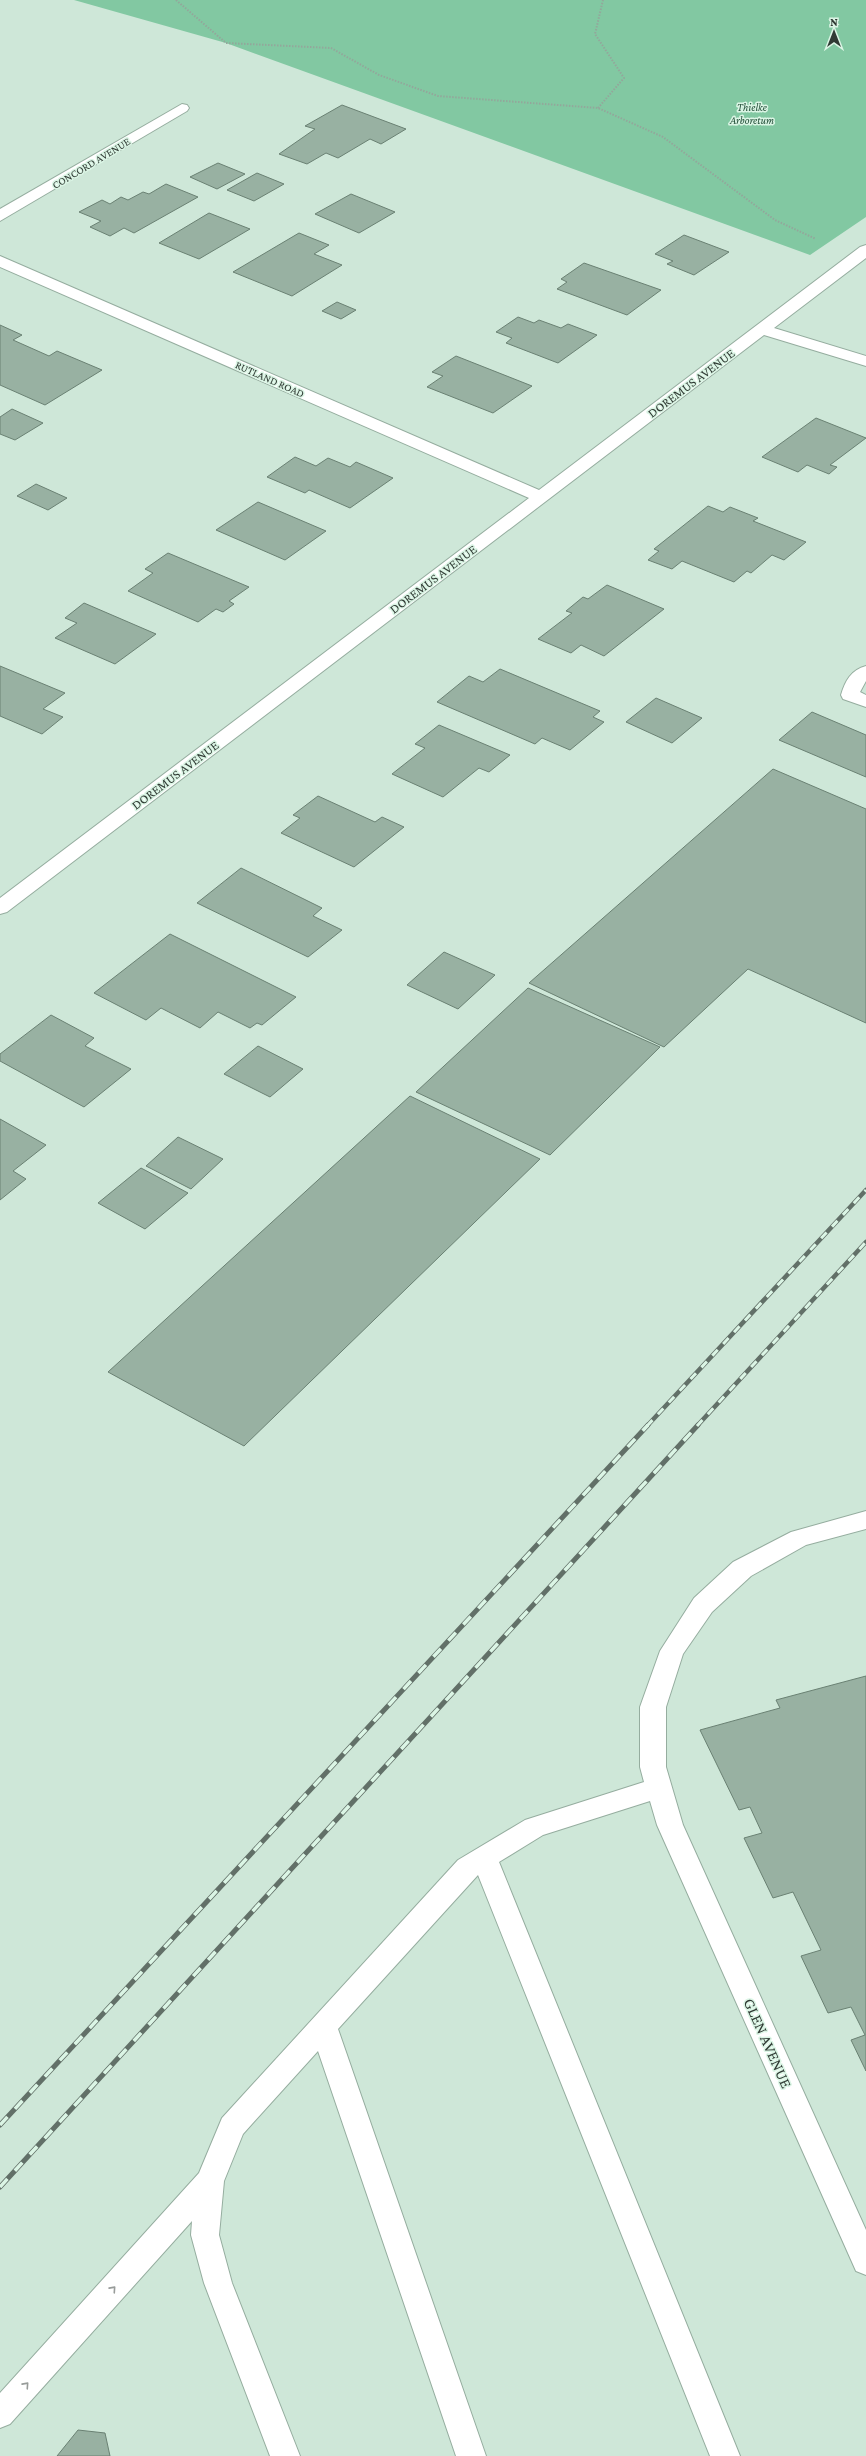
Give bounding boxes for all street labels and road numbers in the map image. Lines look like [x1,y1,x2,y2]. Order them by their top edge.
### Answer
street label: CONCORD AVENUE [50,135,132,191]
street label: DOREMUS AVENUE [645,345,737,421]
street label: RUTLAND ROAD [234,358,306,400]
street label: DOREMUS AVENUE [387,541,479,617]
street label: DOREMUS AVENUE [129,737,221,813]
street label: GLEN AVENUE [741,1995,796,2091]

